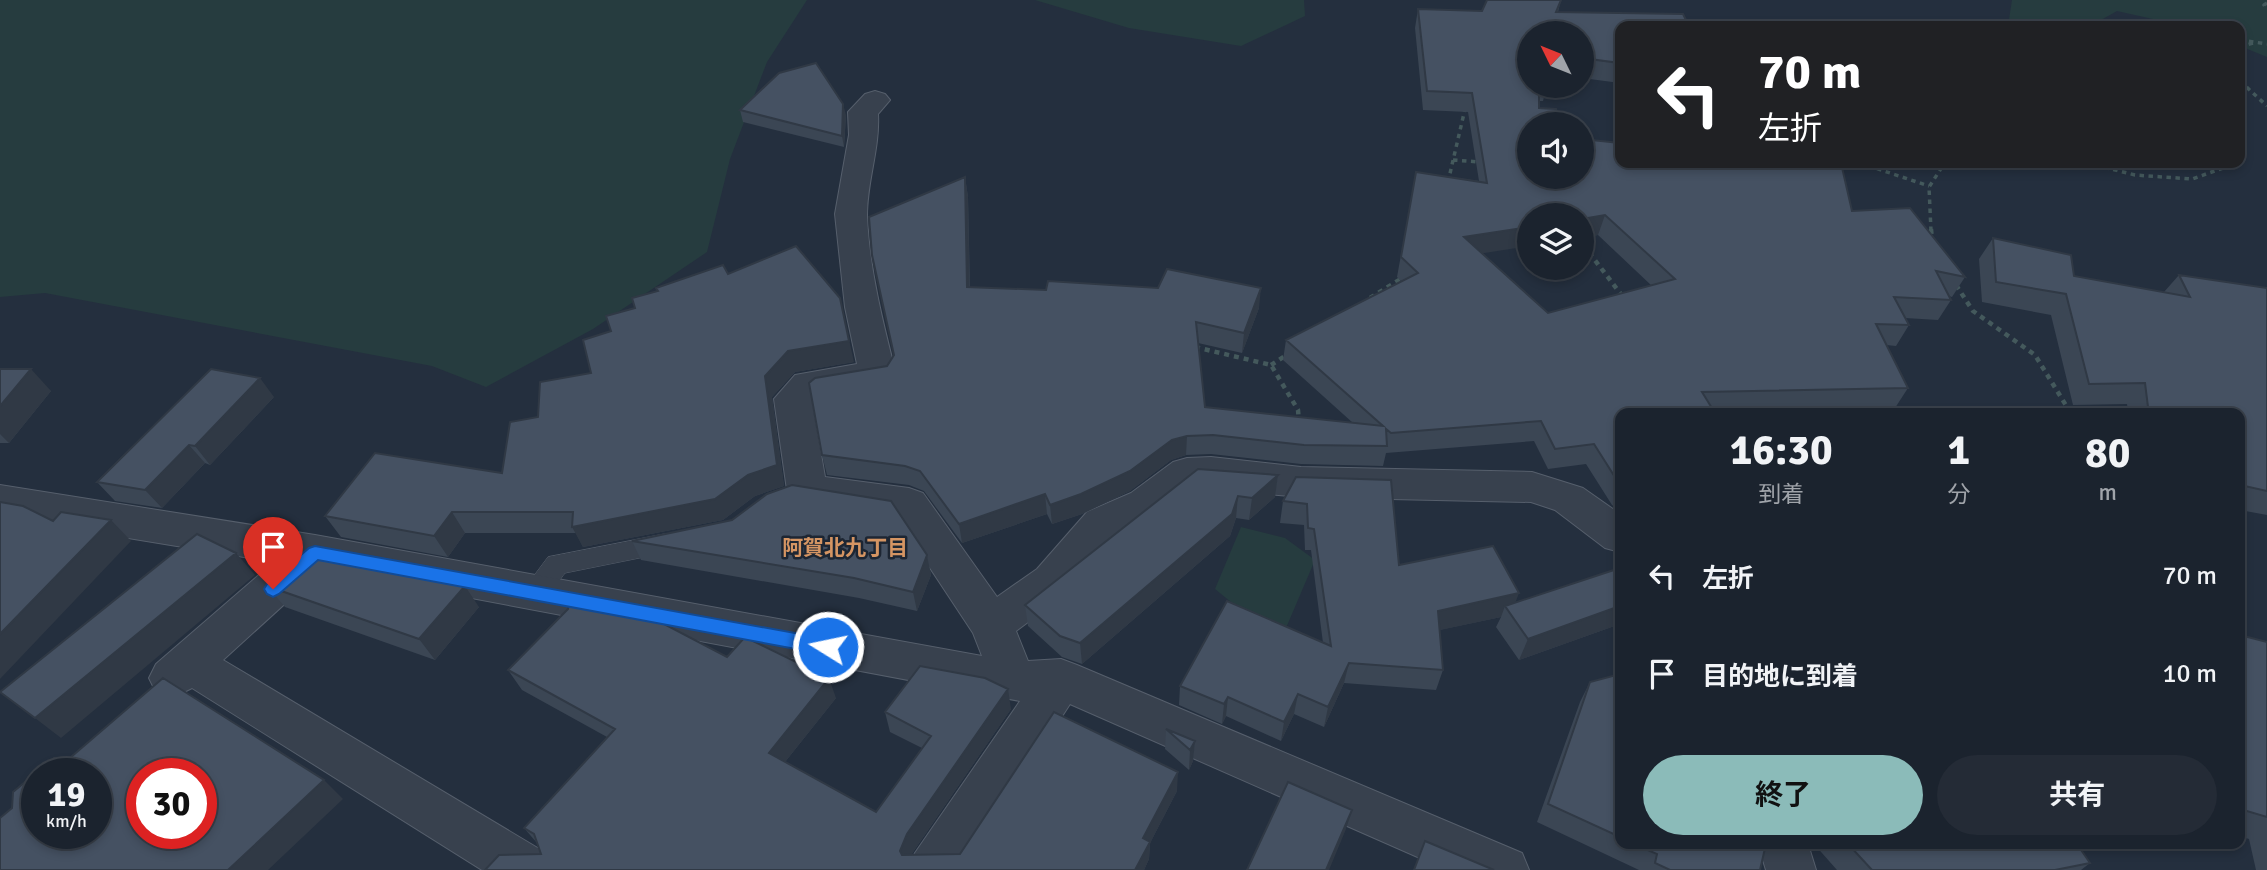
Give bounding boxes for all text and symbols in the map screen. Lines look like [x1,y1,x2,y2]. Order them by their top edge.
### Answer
north arrow [1517,21,1594,98]
map controls [1517,21,1594,280]
text: 70 m [1758,42,1861,102]
icon: left [1643,49,1734,140]
text: 左折 [1758,109,1822,148]
button: sound [1517,112,1594,189]
button: layers [1517,203,1594,280]
text: 16:30 [1730,425,1833,476]
text: 1 [1948,425,1970,476]
text: 80 [2085,428,2130,479]
text: m [2098,478,2117,507]
text: 到着 [1758,480,1804,509]
text: 分 [1947,480,1970,509]
pin [243,517,303,589]
icon: arrive [254,528,292,566]
district label: 阿賀北九丁目 [782,535,908,561]
icon: left [1643,557,1681,595]
text: 70 m [2162,560,2217,592]
text: 左折 [1702,563,1754,595]
position arrow [791,610,865,684]
icon: arrive [1643,655,1681,693]
text: 10 m [2162,658,2217,690]
text: 目的地に到着 [1702,661,1858,693]
button: 終了 [1643,755,1923,835]
button: 共有 [1937,755,2217,835]
speed limit sign: 30 [126,758,217,849]
text: 19 [48,773,85,816]
text: km/h [46,810,87,832]

